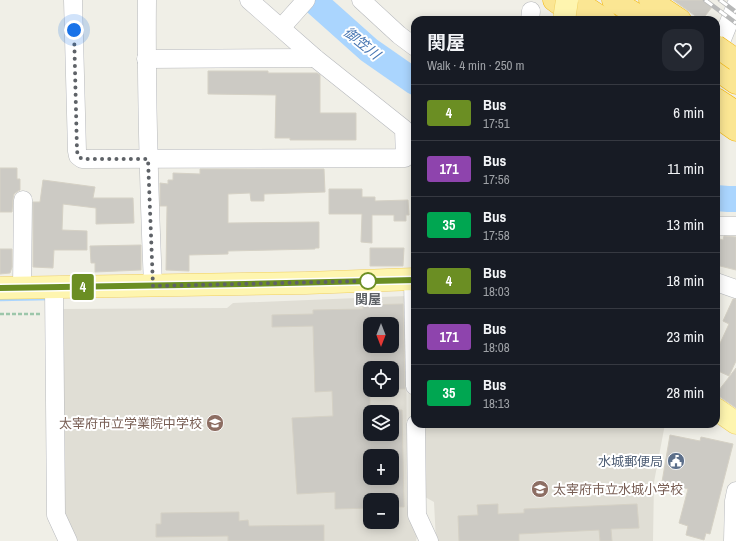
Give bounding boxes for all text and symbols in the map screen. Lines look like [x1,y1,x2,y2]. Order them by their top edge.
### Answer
your location [64,20,84,40]
water label: 御笠川 [340,23,386,64]
text: 関屋 [427,29,465,55]
button: heart [662,29,704,71]
text: Walk · 4 min · 250 m [427,57,524,74]
text: Bus [483,94,506,115]
text: 6 min [673,102,704,123]
text: 4 [446,104,452,122]
text: 17:51 [483,115,510,132]
text: Bus [483,150,506,171]
text: 11 min [667,158,704,179]
text: 171 [439,160,459,178]
text: 17:56 [483,171,510,188]
text: Bus [483,206,506,227]
text: 13 min [666,214,704,235]
text: 35 [443,216,455,234]
text: 17:58 [483,227,510,244]
text: Bus [483,262,506,283]
text: 18 min [666,270,704,291]
marker: 関屋 [359,272,377,290]
text: 4 [446,272,452,290]
line badge: 4 [70,274,96,300]
text: 4 [80,278,86,296]
text: 18:03 [483,283,510,300]
place label: 関屋 [355,291,381,308]
north arrow [363,317,399,353]
map controls [363,317,399,529]
text: Bus [483,318,506,339]
text: 23 min [666,326,704,347]
text: 171 [439,328,459,346]
text: 18:08 [483,339,510,356]
button: locate [363,361,399,397]
text: Bus [483,374,506,395]
text: 28 min [666,382,704,403]
text: 35 [443,384,455,402]
text: 18:13 [483,395,510,412]
button: layers [363,405,399,441]
school or university icon: 太宰府市立学業院中学校 [205,413,225,433]
place label: 太宰府市立学業院中学校 [59,415,202,432]
button: + [363,449,399,485]
public building icon: 水城郵便局 [666,451,686,471]
place label: 水城郵便局 [598,453,663,470]
school or university icon: 太宰府市立水城小学校 [530,479,550,499]
place label: 太宰府市立水城小学校 [553,481,683,498]
button: − [363,493,399,529]

